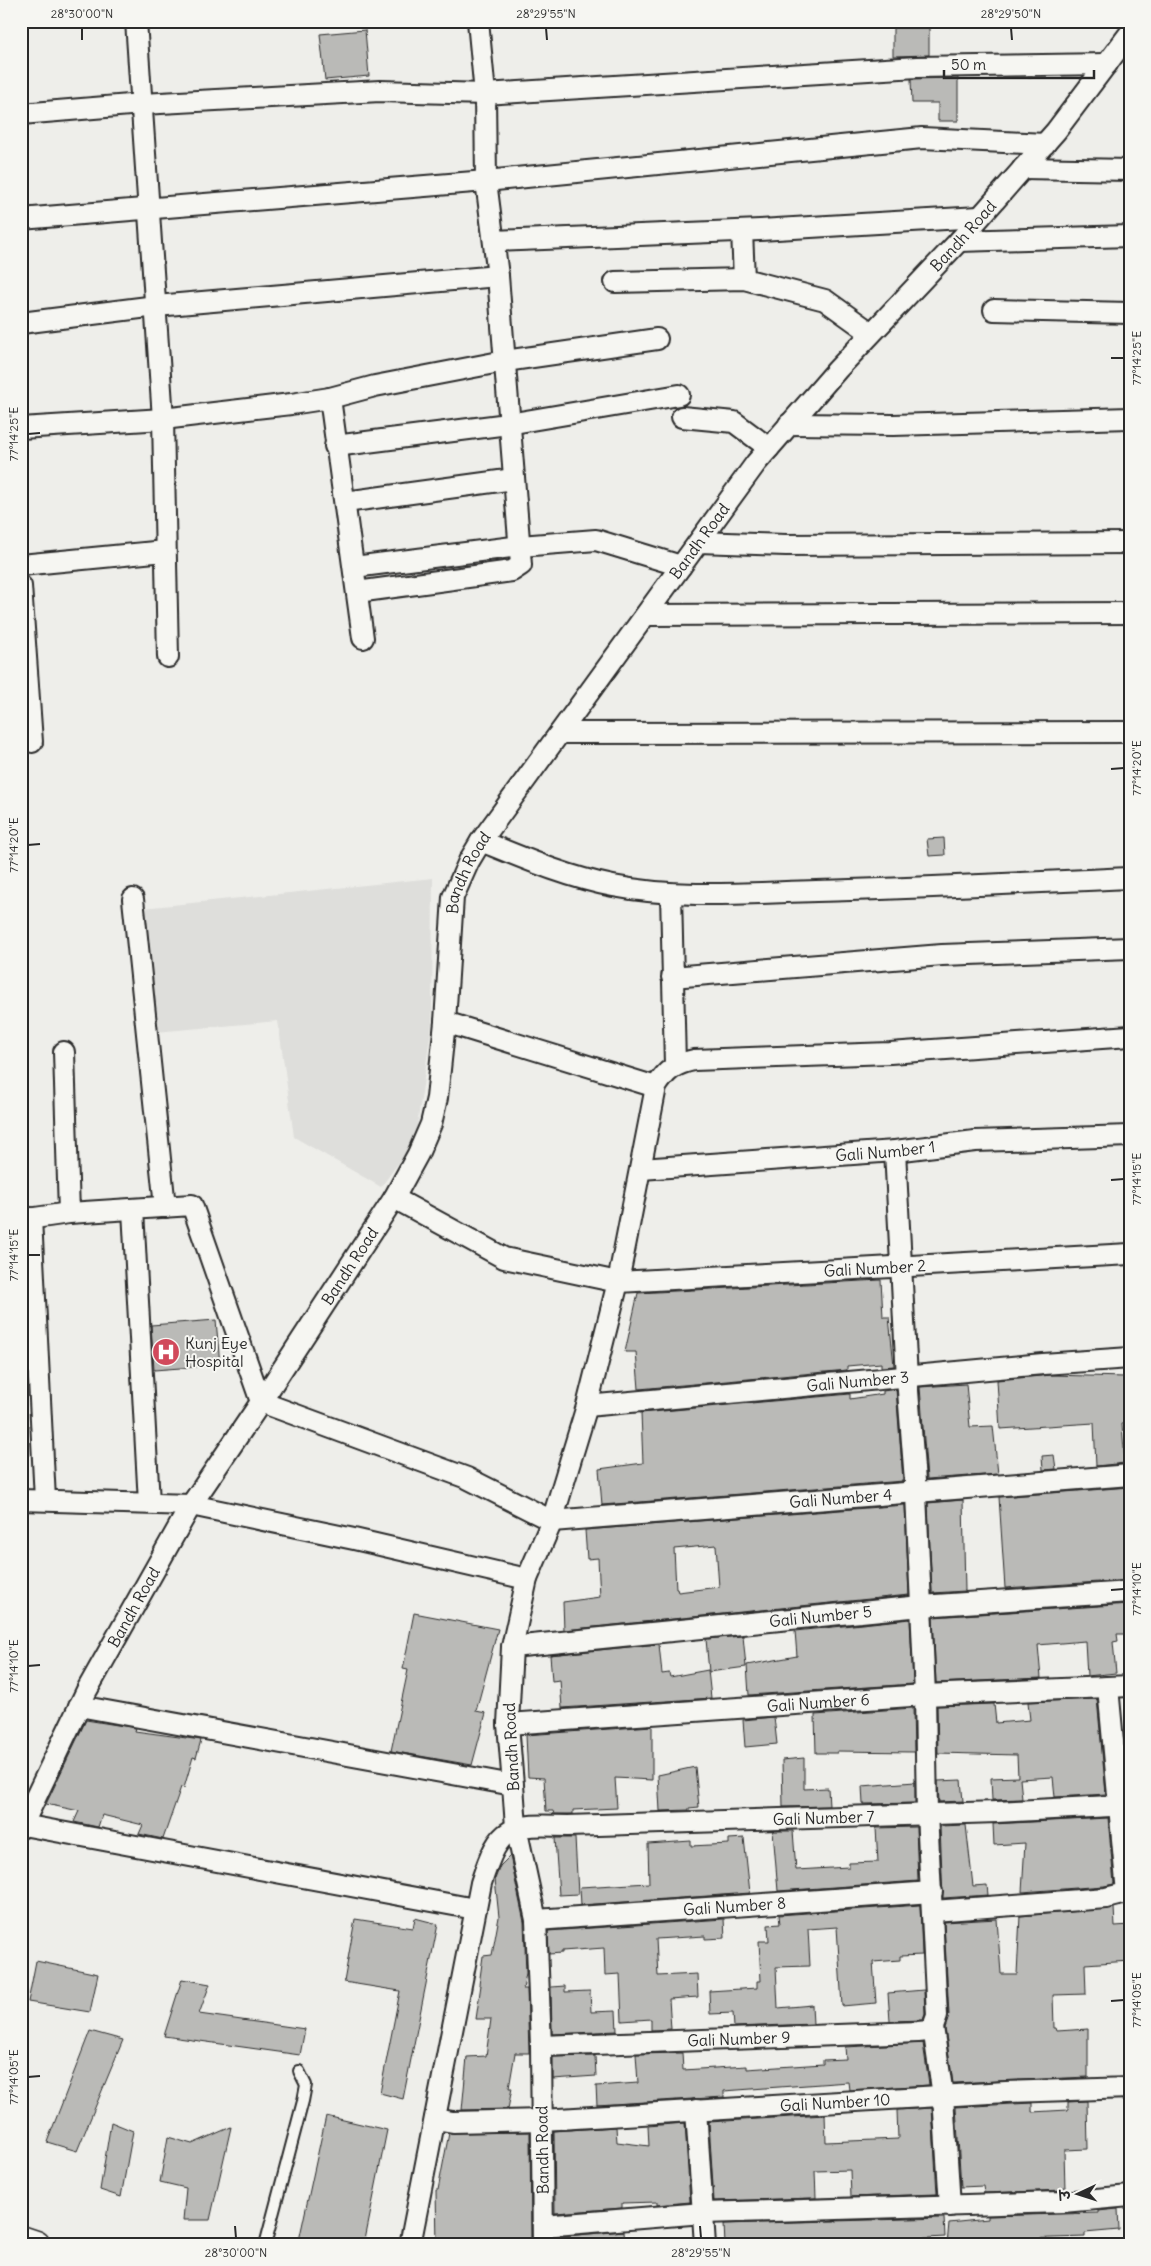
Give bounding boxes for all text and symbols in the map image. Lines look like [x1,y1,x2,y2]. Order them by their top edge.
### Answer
text: 28°30'00"N [51,6,113,21]
text: 28°29'55"N [516,6,576,21]
text: 28°29'50"N [981,6,1041,21]
scale bar [944,48,1094,80]
text: 50 m [951,55,986,74]
street label: Bandh Road [926,196,1000,275]
text: 77°14'25"E [1129,331,1144,385]
text: 77°14'25"E [6,407,21,461]
street label: Bandh Road [665,499,733,583]
text: 77°14'20"E [1129,740,1144,796]
text: 77°14'20"E [6,817,21,873]
street label: Bandh Road [442,828,495,915]
street label: Gali Number 1 [835,1136,936,1165]
text: 77°14'15"E [1129,1153,1144,1205]
street label: Bandh Road [317,1223,382,1309]
text: 77°14'15"E [6,1229,21,1281]
street label: Gali Number 2 [823,1255,927,1281]
place label: Kunj Eye Hospital [185,1333,248,1371]
hospital icon: Kunj Eye Hospital [151,1337,181,1367]
street label: Gali Number 3 [806,1366,910,1396]
street label: Gali Number 4 [789,1484,893,1512]
text: 77°14'10"E [1129,1562,1144,1616]
street label: Bandh Road [103,1564,164,1651]
street label: Gali Number 5 [768,1601,873,1631]
text: 77°14'10"E [6,1639,21,1693]
street label: Gali Number 6 [766,1689,870,1716]
street label: Bandh Road [499,1702,523,1792]
street label: Gali Number 7 [772,1806,875,1829]
street label: Gali Number 8 [682,1892,787,1920]
text: 77°14'05"E [1129,1972,1144,2028]
street label: Gali Number 9 [687,2027,791,2051]
text: 77°14'05"E [6,2049,21,2105]
street label: Gali Number 10 [779,2089,891,2116]
street label: Bandh Road [531,2105,553,2195]
north arrow [1054,2168,1104,2218]
text: उ [1056,2188,1074,2202]
text: 28°30'00"N [205,2245,267,2260]
text: 28°29'55"N [671,2245,731,2260]

